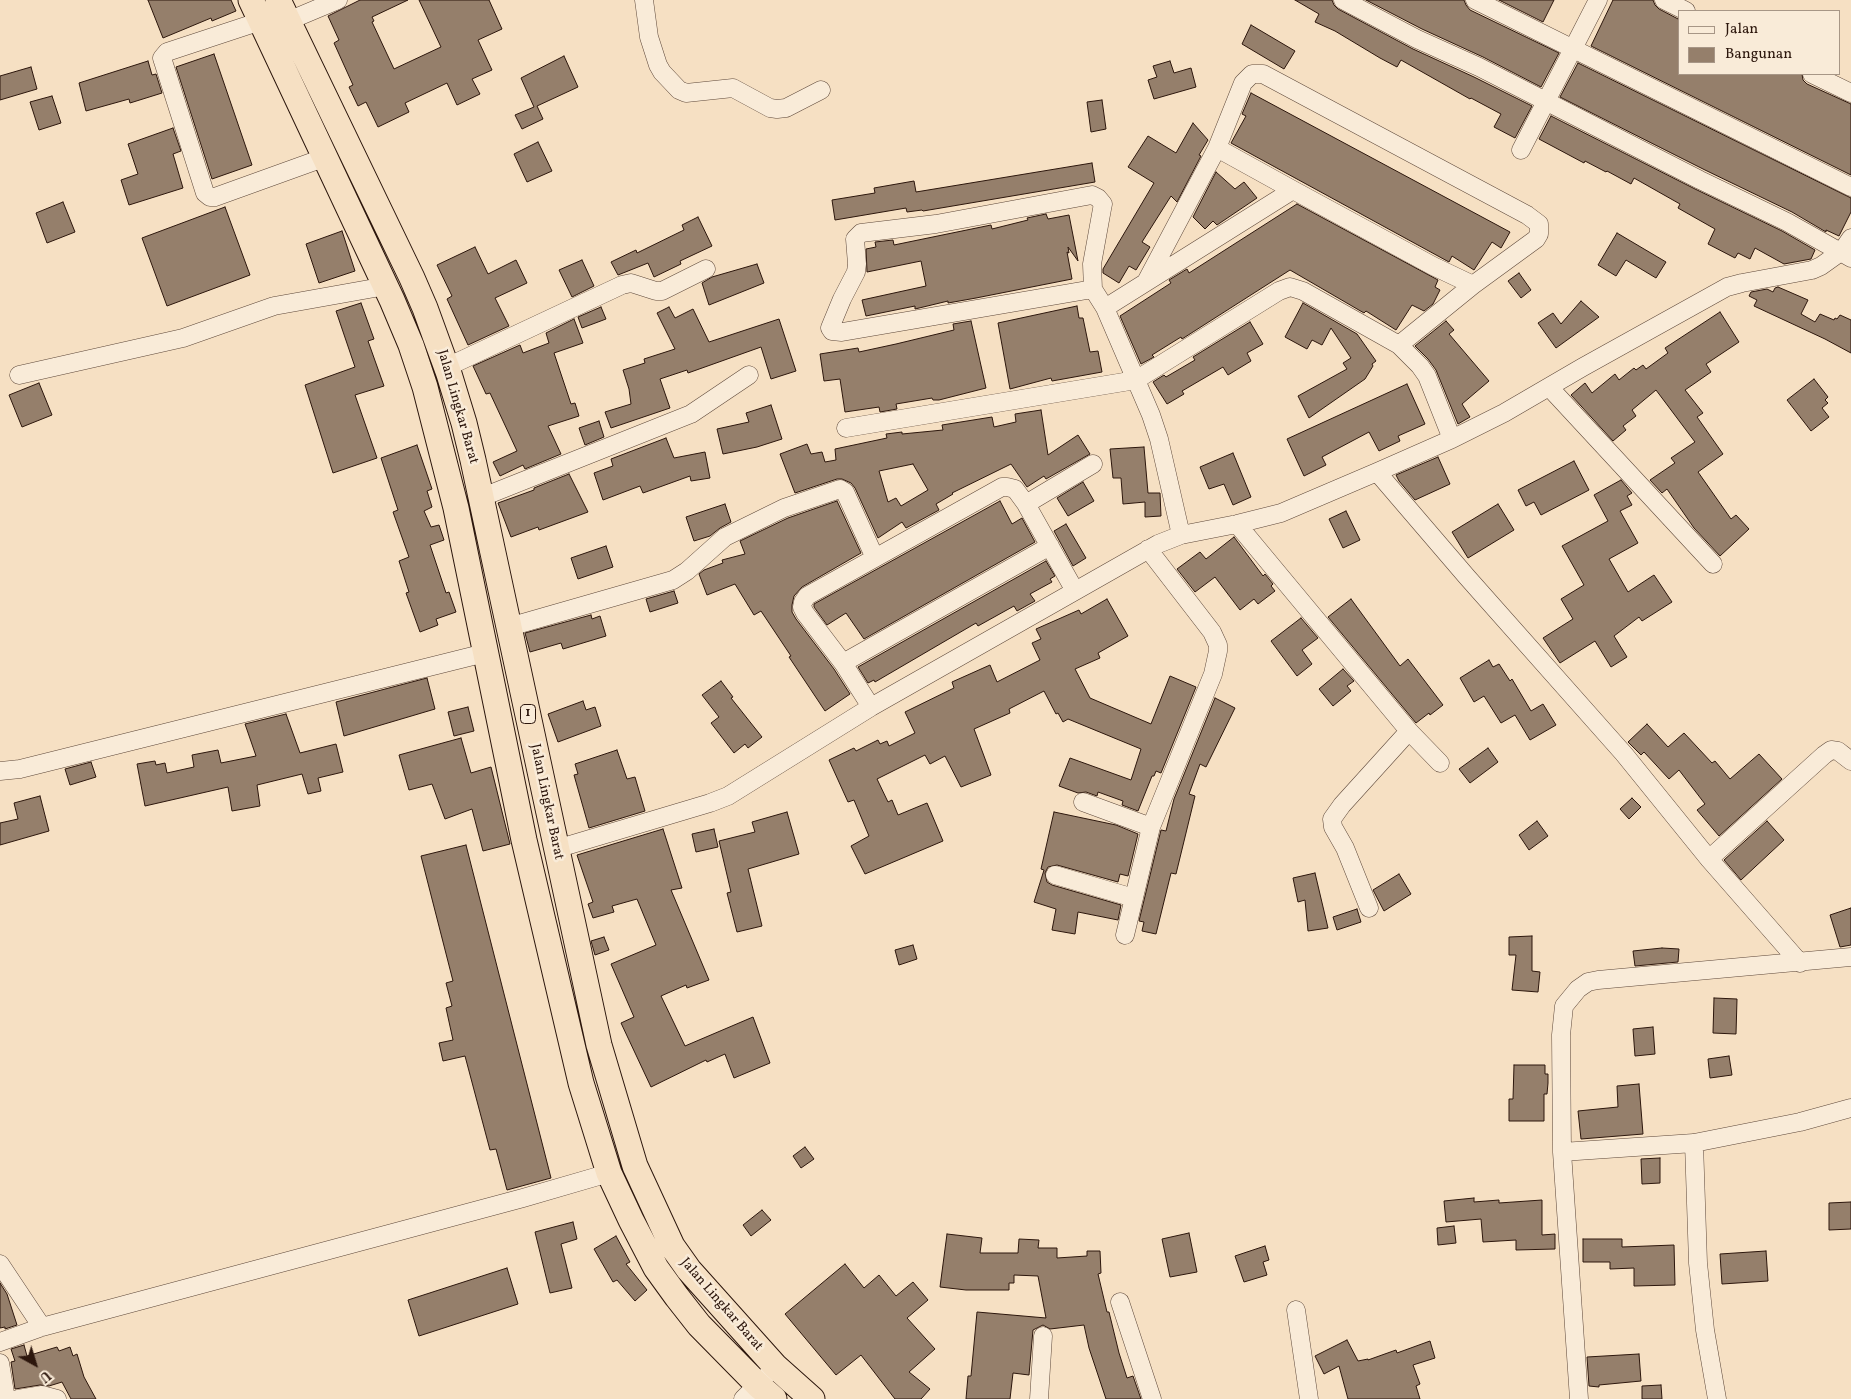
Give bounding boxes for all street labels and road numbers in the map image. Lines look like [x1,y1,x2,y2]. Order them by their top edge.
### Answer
street label: Jalan Lingkar Barat [433,348,481,466]
road number: 1 [520,704,536,724]
street label: Jalan Lingkar Barat [526,743,566,861]
street label: Jalan Lingkar Barat [676,1255,766,1355]

